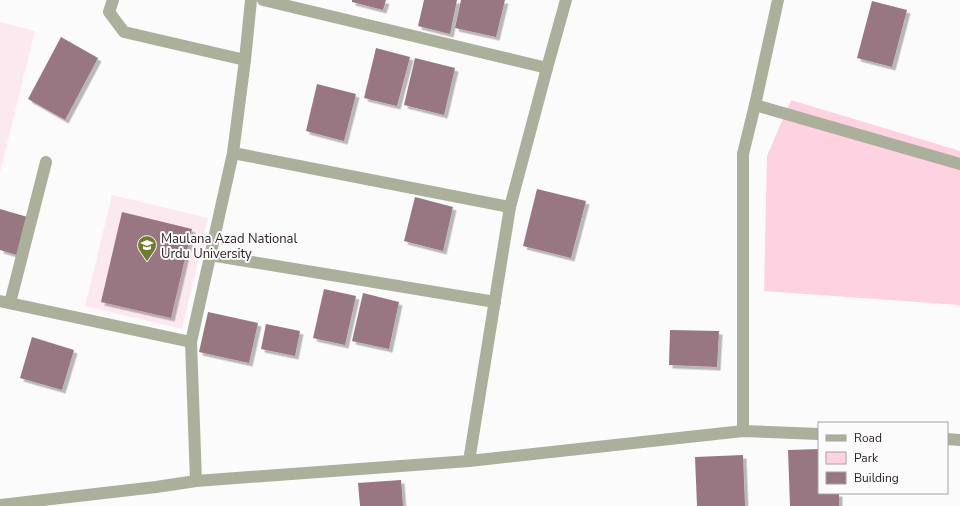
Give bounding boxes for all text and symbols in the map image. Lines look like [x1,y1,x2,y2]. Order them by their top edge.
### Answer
place label: Maulana Azad National Urdu University [161,230,297,263]
school or university icon: Maulana Azad National Urdu University [136,234,158,262]
legend [818,422,948,494]
text: Road [854,430,882,446]
text: Park [854,450,879,466]
text: Building [854,470,899,486]

